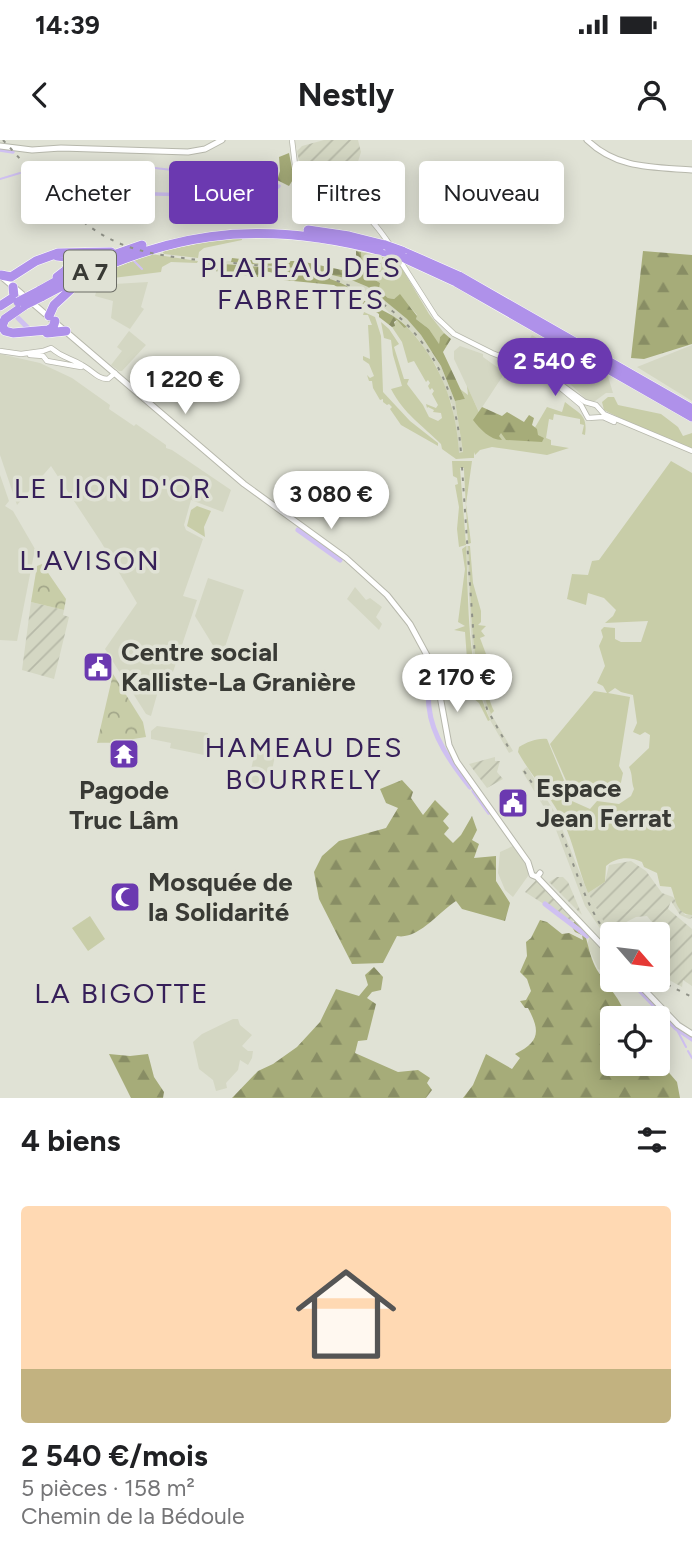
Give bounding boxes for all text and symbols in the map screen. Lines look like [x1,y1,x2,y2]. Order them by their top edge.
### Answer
text: 14:39 [35,9,100,41]
icon: back [21,76,59,114]
text: Nestly [298,76,394,114]
icon: person [633,76,671,114]
chip: Acheter [21,161,155,224]
chip: Louer [169,161,278,224]
chip: Filtres [292,161,405,224]
chip: Nouveau [419,161,564,224]
road number: A 7 [64,250,116,292]
district label: PLATEAU DES FABRETTES [200,250,402,316]
pin: 2 540 € [490,338,620,398]
text: 2 540 € [513,347,597,375]
pin: 1 220 € [120,356,250,416]
text: 1 220 € [146,365,224,393]
district label: LE LION D'OR [14,471,212,505]
pin: 3 080 € [266,472,396,531]
text: 3 080 € [289,480,373,508]
district label: L'AVISON [19,543,161,577]
place label: Centre social Kalliste-La Granière [121,636,356,698]
public building icon: Centre social Kalliste-La Granière [81,650,115,684]
pin: 2 170 € [392,654,522,714]
text: 2 170 € [418,663,496,691]
district label: HAMEAU DES BOURRELY [205,730,403,796]
temple icon: Pagode Truc Lâm [107,737,141,771]
place label: Espace Jean Ferrat [536,772,672,834]
place label: Pagode Truc Lâm [69,774,179,836]
public building icon: Espace Jean Ferrat [496,786,530,820]
place label: Mosquée de la Solidarité [148,866,293,928]
mosque icon: Mosquée de la Solidarité [108,880,142,914]
north arrow [600,922,670,992]
map controls [600,922,670,1076]
district label: LA BIGOTTE [34,976,210,1010]
button: locate [600,1006,670,1076]
icon: filters [633,1121,671,1159]
text: 4 biens [21,1122,121,1159]
icon: home [283,1251,409,1377]
text: 2 540 €/mois [21,1437,208,1474]
text: 5 pièces · 158 m² [21,1474,195,1502]
text: Chemin de la Bédoule [21,1502,245,1530]

